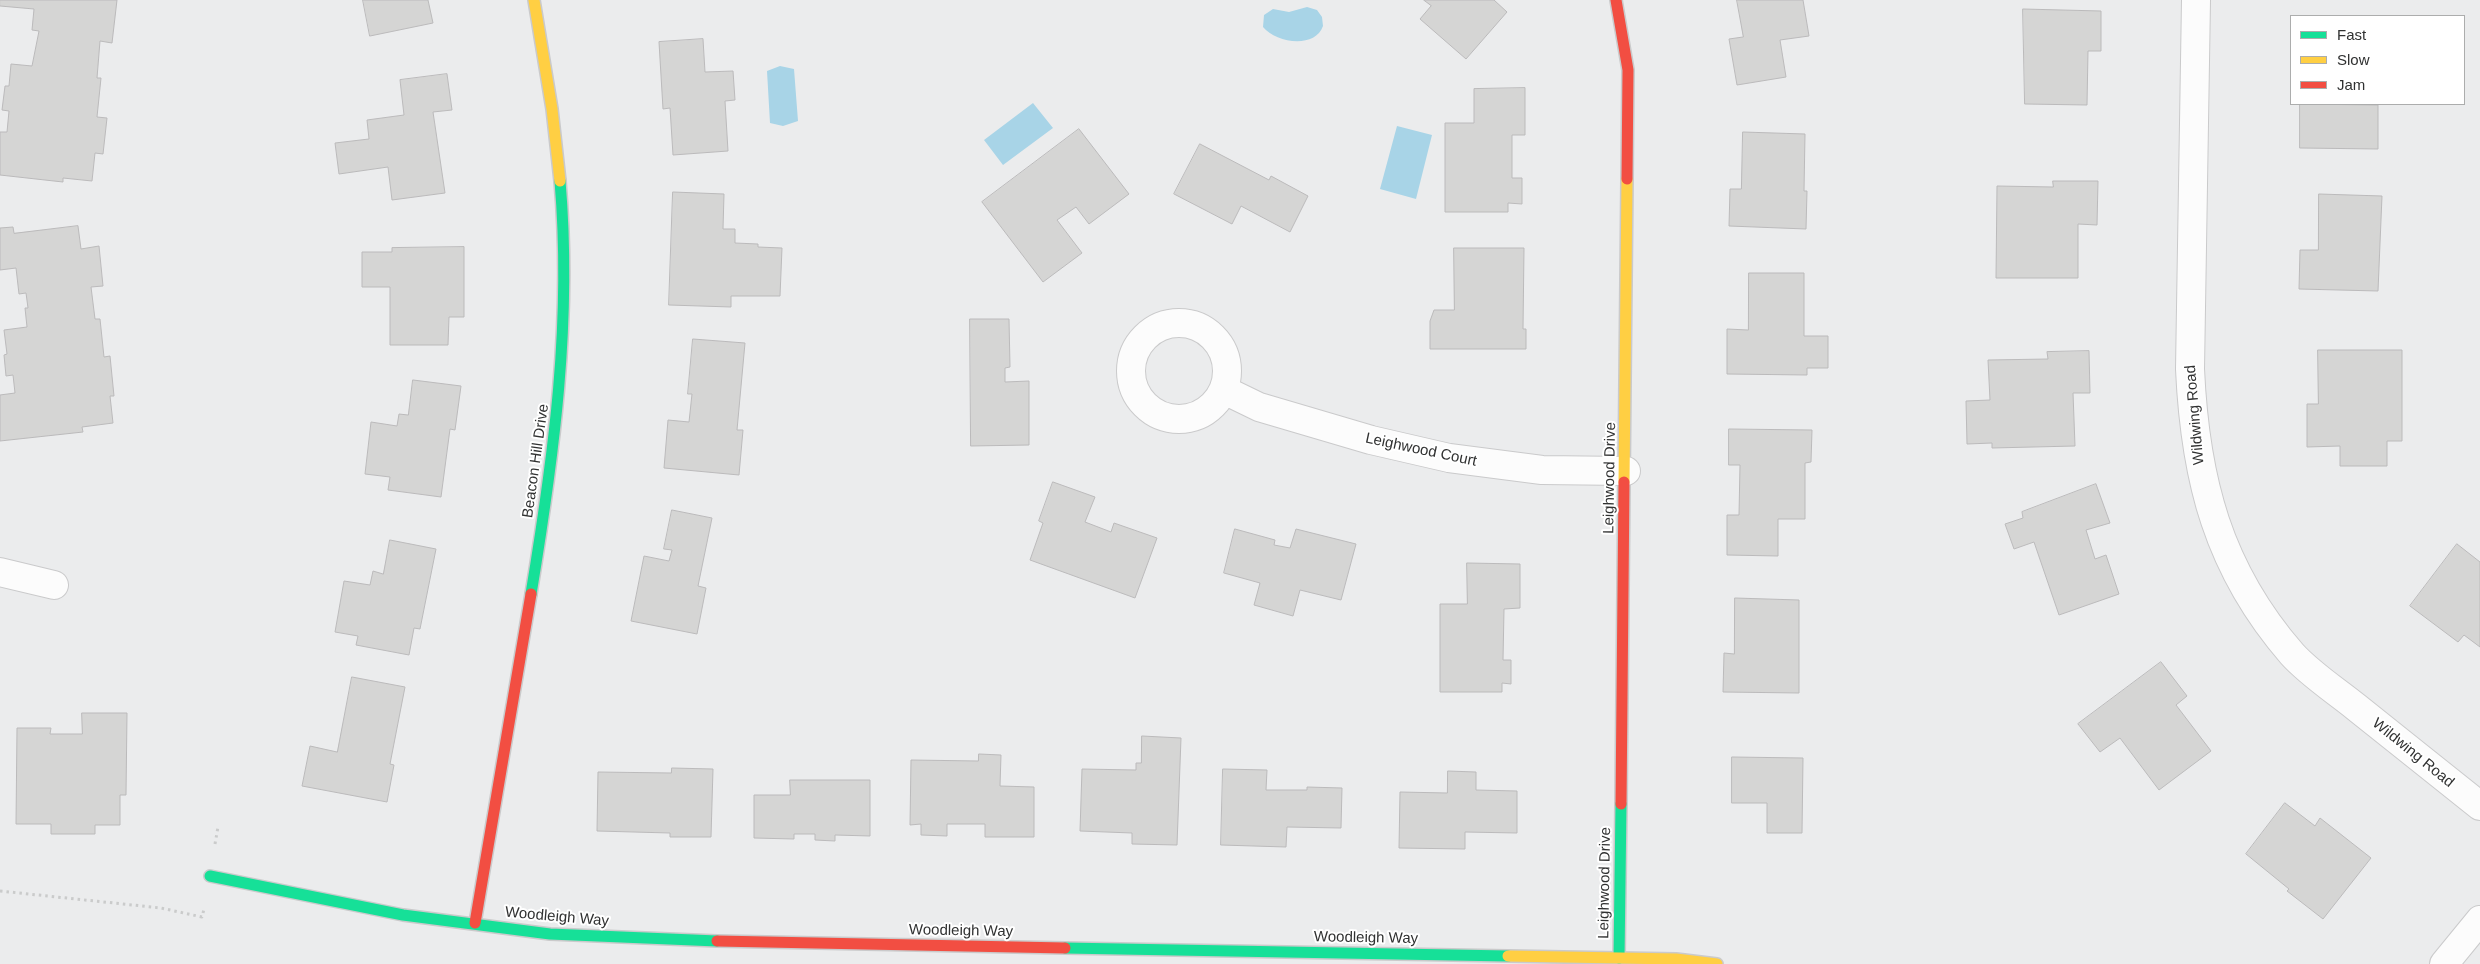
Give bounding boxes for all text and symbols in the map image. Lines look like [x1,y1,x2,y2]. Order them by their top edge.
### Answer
legend [2290,15,2465,105]
text: Fast [2337,26,2366,43]
text: Slow [2337,51,2370,68]
text: Jam [2337,76,2365,93]
street label: Wildwing Road [2182,364,2208,466]
street label: Beacon Hill Drive [519,403,553,519]
street label: Leighwood Drive [1600,422,1620,534]
street label: Leighwood Court [1364,429,1478,471]
street label: Wildwing Road [2368,715,2458,791]
street label: Leighwood Drive [1595,827,1615,939]
street label: Woodleigh Way [504,903,610,931]
street label: Woodleigh Way [909,921,1013,941]
street label: Woodleigh Way [1314,928,1418,948]

